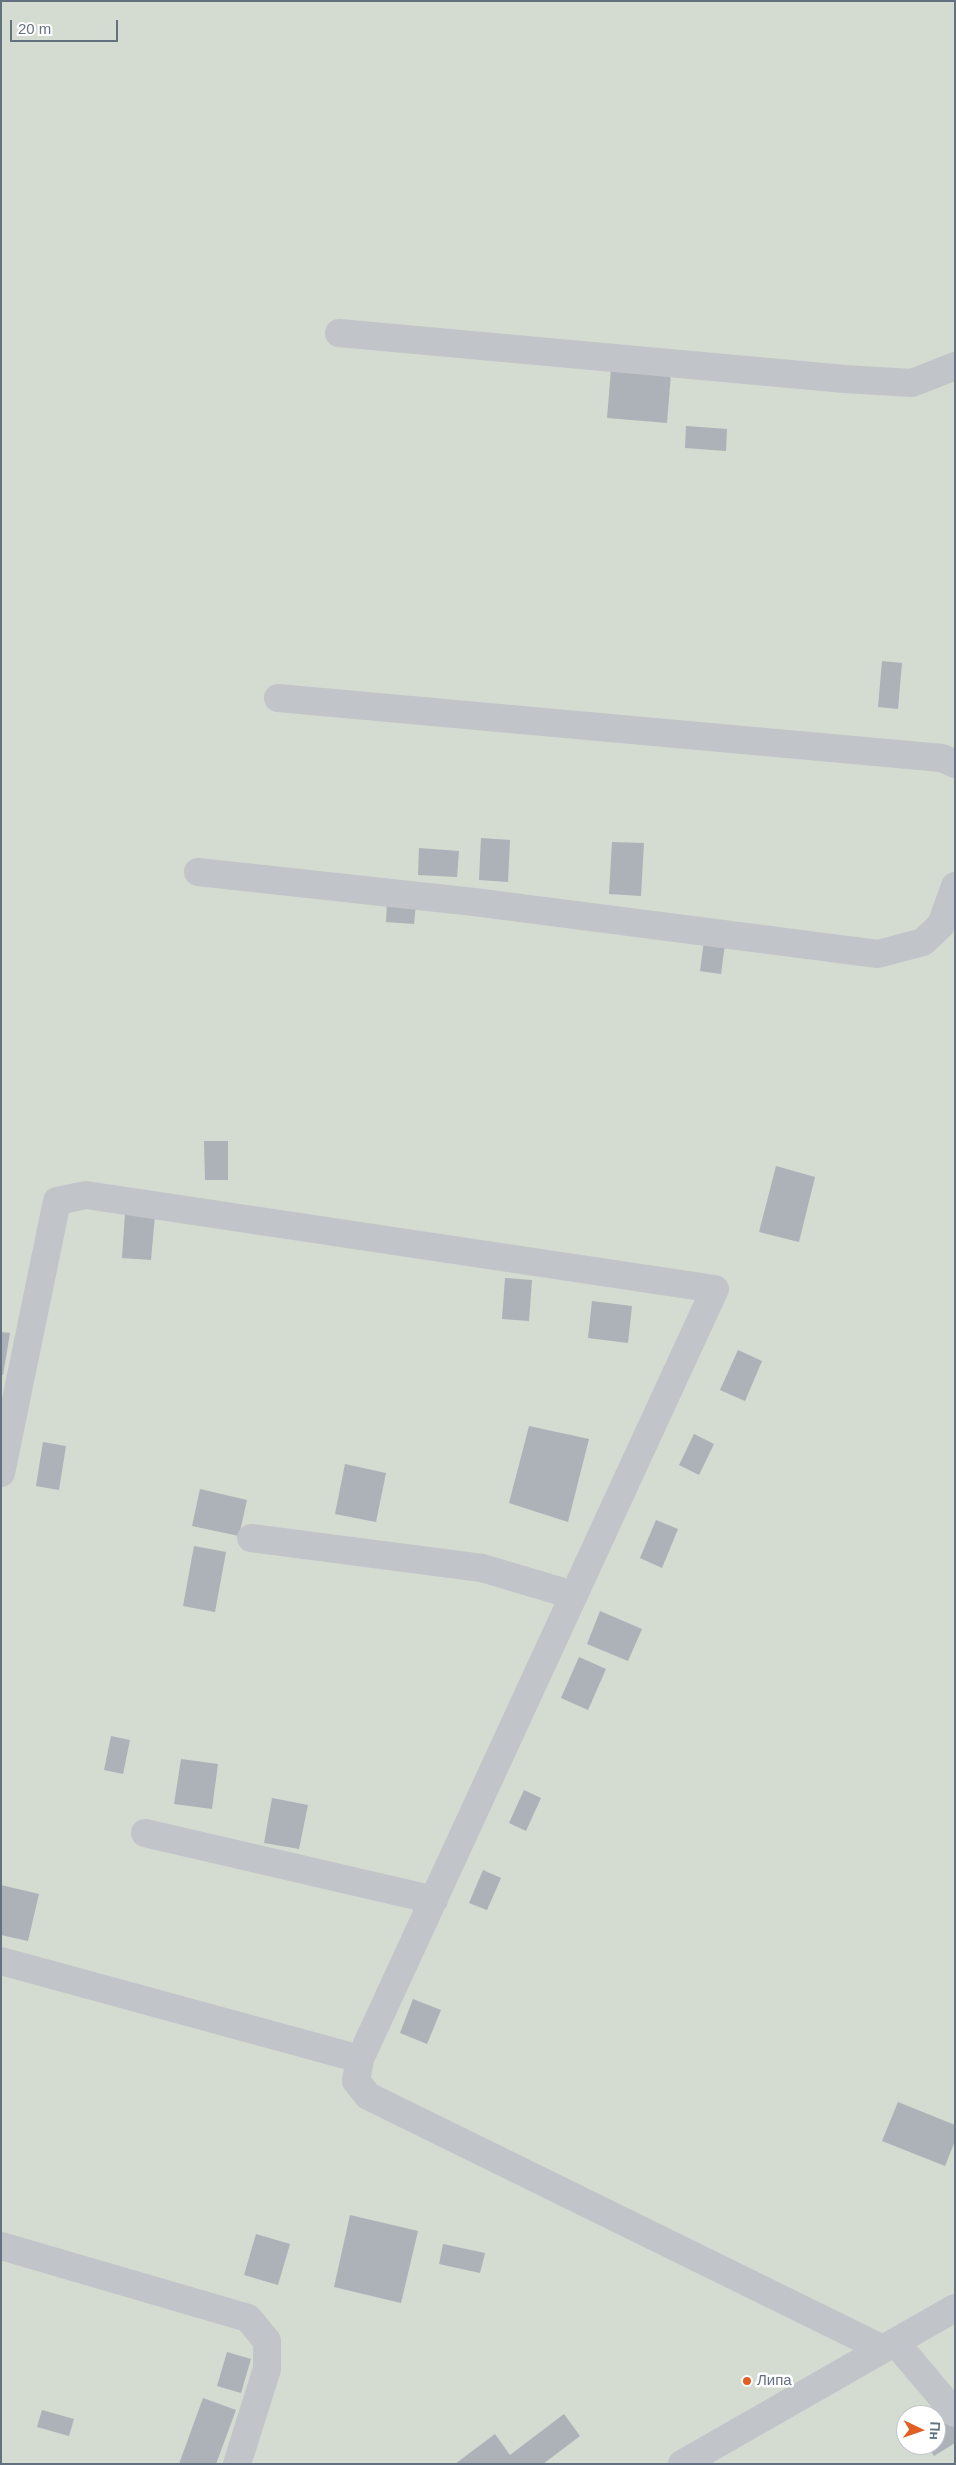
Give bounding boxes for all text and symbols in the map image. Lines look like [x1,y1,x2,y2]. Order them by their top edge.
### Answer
scale bar [12,10,120,42]
text: 20 m [18,20,51,37]
place label: Липа [757,2372,792,2390]
marker: Липа [741,2375,753,2387]
north arrow [896,2405,946,2455]
text: Пн [927,2421,943,2440]

